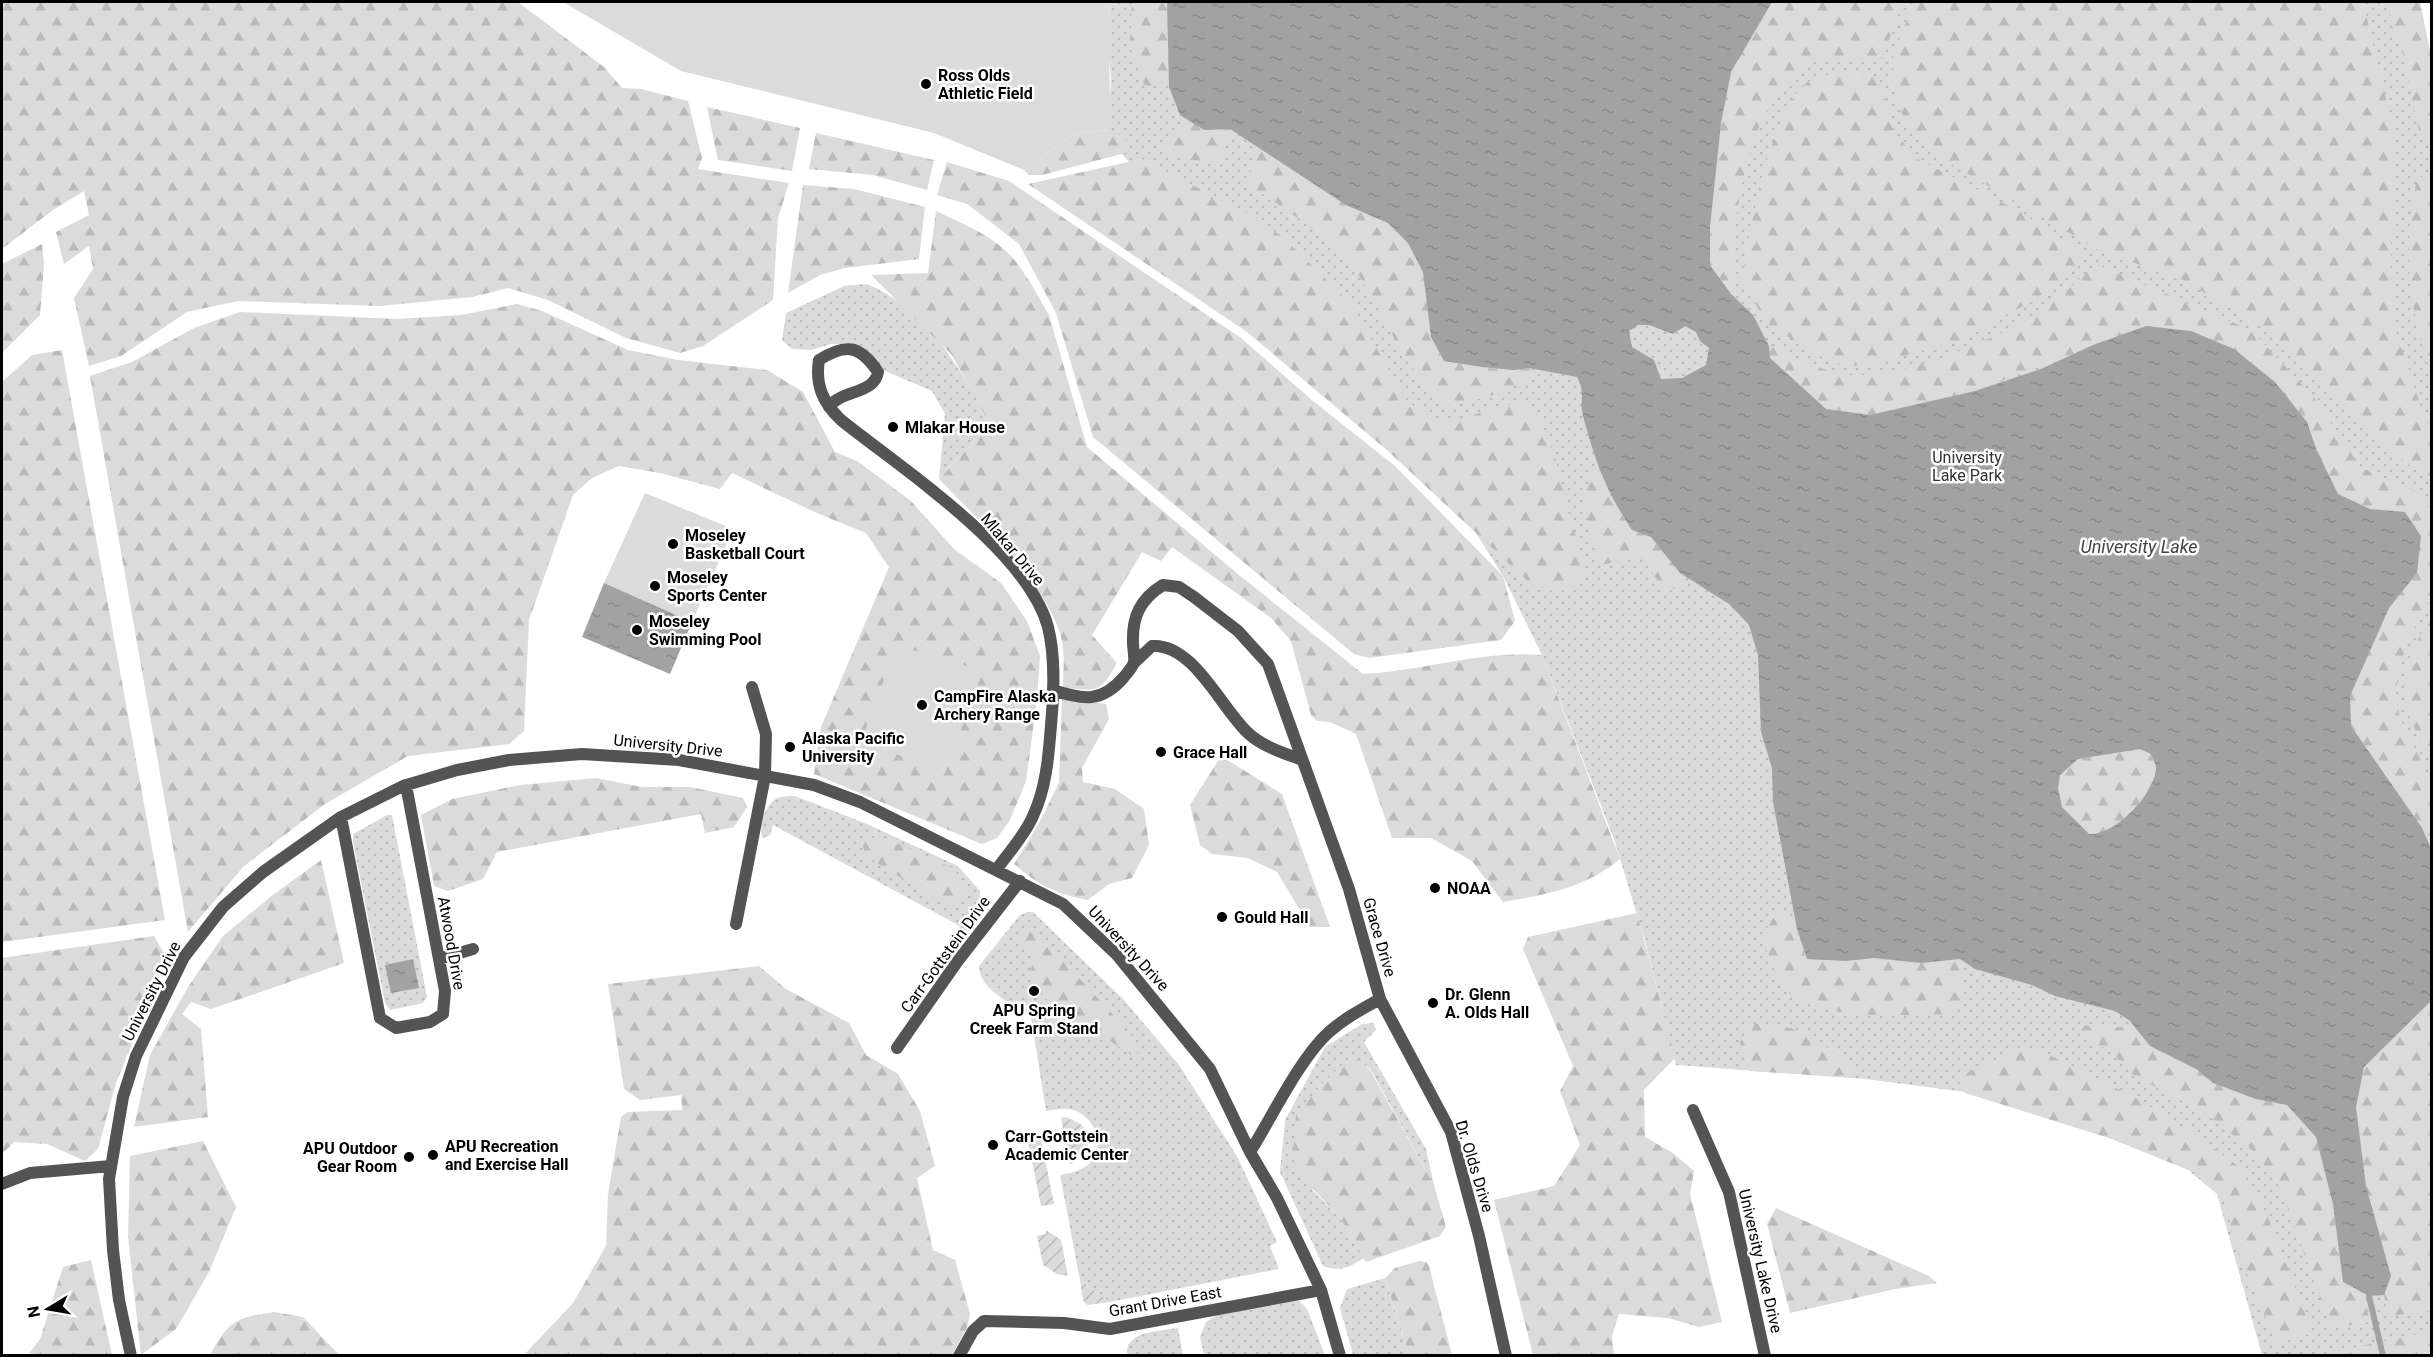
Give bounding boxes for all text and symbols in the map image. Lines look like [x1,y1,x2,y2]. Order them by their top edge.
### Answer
place label: Ross Olds Athletic Field [938,66,1033,103]
marker: Ross Olds Athletic Field [919,77,933,91]
place label: Mlakar House [905,418,1005,437]
marker: Mlakar House [886,420,900,434]
park label: University Lake Park [1932,448,2003,485]
street label: Mlakar Drive [977,509,1048,589]
place label: Moseley Basketball Court [685,526,805,563]
water label: University Lake [2080,536,2198,557]
marker: Moseley Basketball Court [666,537,680,551]
place label: Moseley Sports Center [667,568,767,605]
marker: Moseley Sports Center [648,579,662,593]
place label: Moseley Swimming Pool [649,612,761,649]
marker: Moseley Swimming Pool [630,623,644,637]
place label: CampFire Alaska Archery Range [934,687,1057,724]
marker: CampFire Alaska Archery Range [915,698,929,712]
place label: Alaska Pacific University [802,729,904,766]
street label: University Drive [612,730,723,761]
marker: Alaska Pacific University [783,740,797,754]
place label: Grace Hall [1173,743,1247,762]
marker: Grace Hall [1154,745,1168,759]
place label: NOAA [1447,879,1491,898]
marker: NOAA [1428,881,1442,895]
street label: Carr-Gottstein Drive [897,892,994,1016]
street label: Atwood Drive [434,895,469,991]
street label: Grace Drive [1359,895,1400,979]
street label: University Drive [1084,902,1173,995]
place label: Gould Hall [1234,908,1308,927]
marker: Gould Hall [1215,910,1229,924]
street label: University Drive [118,938,185,1044]
marker: APU Spring Creek Farm Stand [1027,984,1041,998]
place label: Dr. Glenn A. Olds Hall [1445,985,1529,1022]
marker: Dr. Glenn A. Olds Hall [1426,996,1440,1010]
place label: APU Spring Creek Farm Stand [970,1001,1098,1038]
street label: Dr. Olds Drive [1452,1118,1498,1214]
place label: Carr-Gottstein Academic Center [1005,1127,1129,1164]
place label: APU Recreation and Exercise Hall [445,1137,569,1174]
marker: Carr-Gottstein Academic Center [986,1138,1000,1152]
place label: APU Outdoor Gear Room [303,1139,397,1176]
marker: APU Recreation and Exercise Hall [426,1148,440,1162]
marker: APU Outdoor Gear Room [402,1150,416,1164]
street label: University Lake Drive [1735,1187,1786,1335]
north arrow [18,1279,78,1339]
street label: Grant Drive East [1107,1282,1223,1321]
text: N [23,1304,44,1319]

